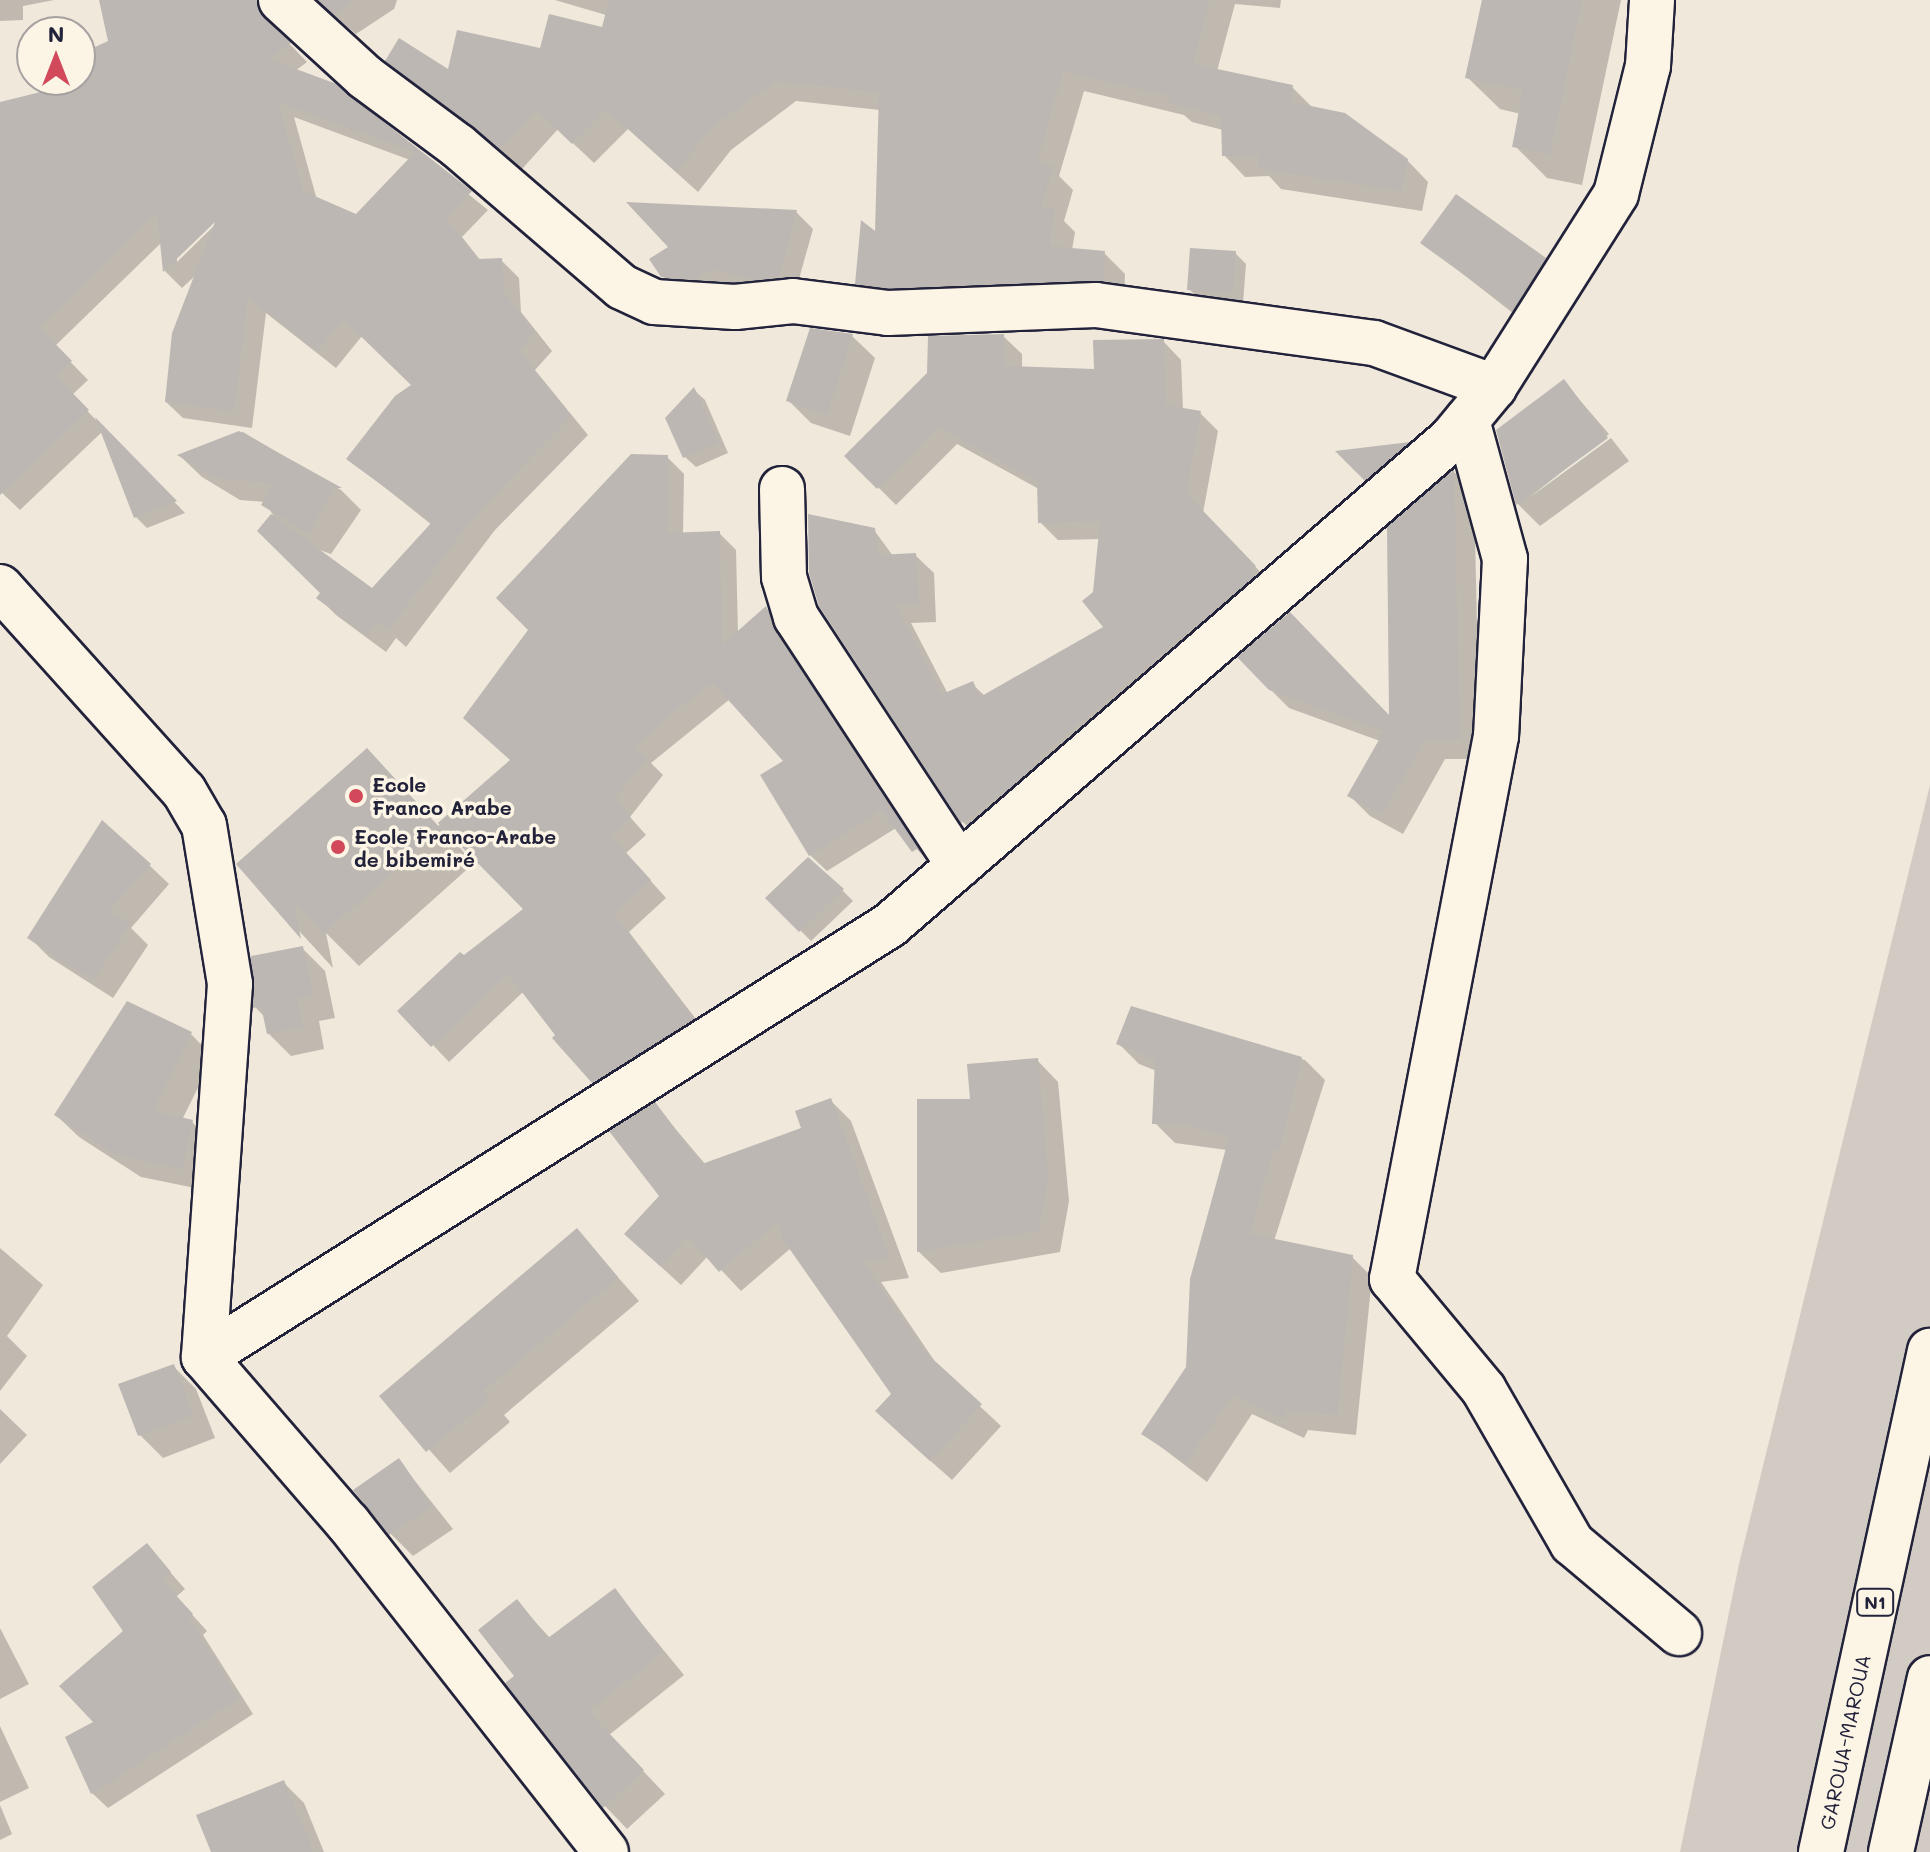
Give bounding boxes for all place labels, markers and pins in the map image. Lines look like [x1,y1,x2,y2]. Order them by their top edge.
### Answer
place label: Ecole Franco Arabe [372,772,512,819]
marker: Ecole Franco Arabe [347,787,365,805]
place label: Ecole Franco-Arabe de bibemiré [354,824,556,871]
marker: Ecole Franco-Arabe de bibemiré [329,838,347,856]

